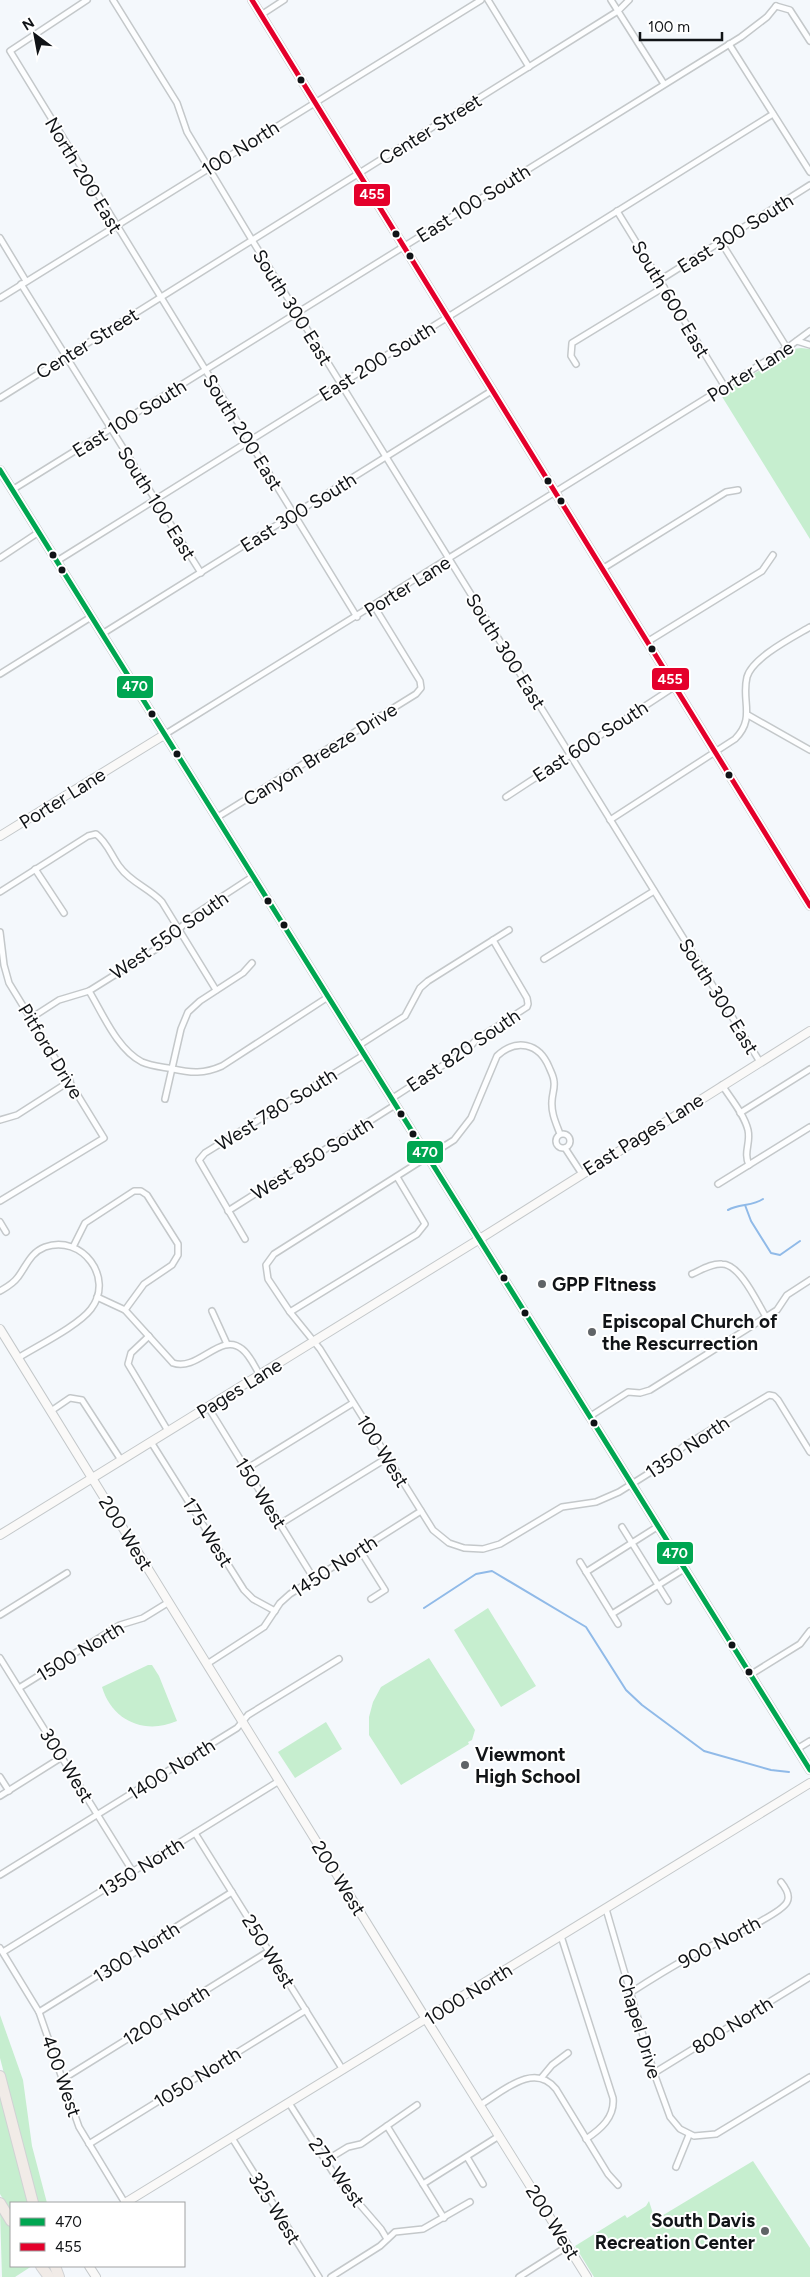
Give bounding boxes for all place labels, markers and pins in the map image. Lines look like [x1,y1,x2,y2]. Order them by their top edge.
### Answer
unlabelled marker [296,75,306,85]
unlabelled marker [391,229,401,239]
unlabelled marker [405,251,415,261]
unlabelled marker [543,476,553,486]
unlabelled marker [556,496,566,506]
unlabelled marker [48,550,58,560]
unlabelled marker [57,565,67,575]
unlabelled marker [647,644,657,654]
unlabelled marker [147,709,157,719]
unlabelled marker [172,749,182,759]
unlabelled marker [724,770,734,780]
unlabelled marker [263,896,273,906]
unlabelled marker [279,920,289,930]
unlabelled marker [396,1109,406,1119]
unlabelled marker [408,1129,418,1139]
unlabelled marker [499,1273,509,1283]
place label: GPP FItness [552,1273,656,1296]
marker: GPP FItness [536,1278,548,1290]
unlabelled marker [520,1308,530,1318]
place label: Episcopal Church of the Rescurrection [602,1310,778,1355]
marker: Episcopal Church of the Rescurrection [586,1326,598,1338]
unlabelled marker [589,1418,599,1428]
unlabelled marker [727,1640,737,1650]
unlabelled marker [744,1667,754,1677]
place label: Viewmont High School [475,1743,581,1788]
marker: Viewmont High School [459,1759,471,1771]
place label: South Davis Recreation Center [595,2209,755,2254]
marker: South Davis Recreation Center [759,2225,771,2237]

